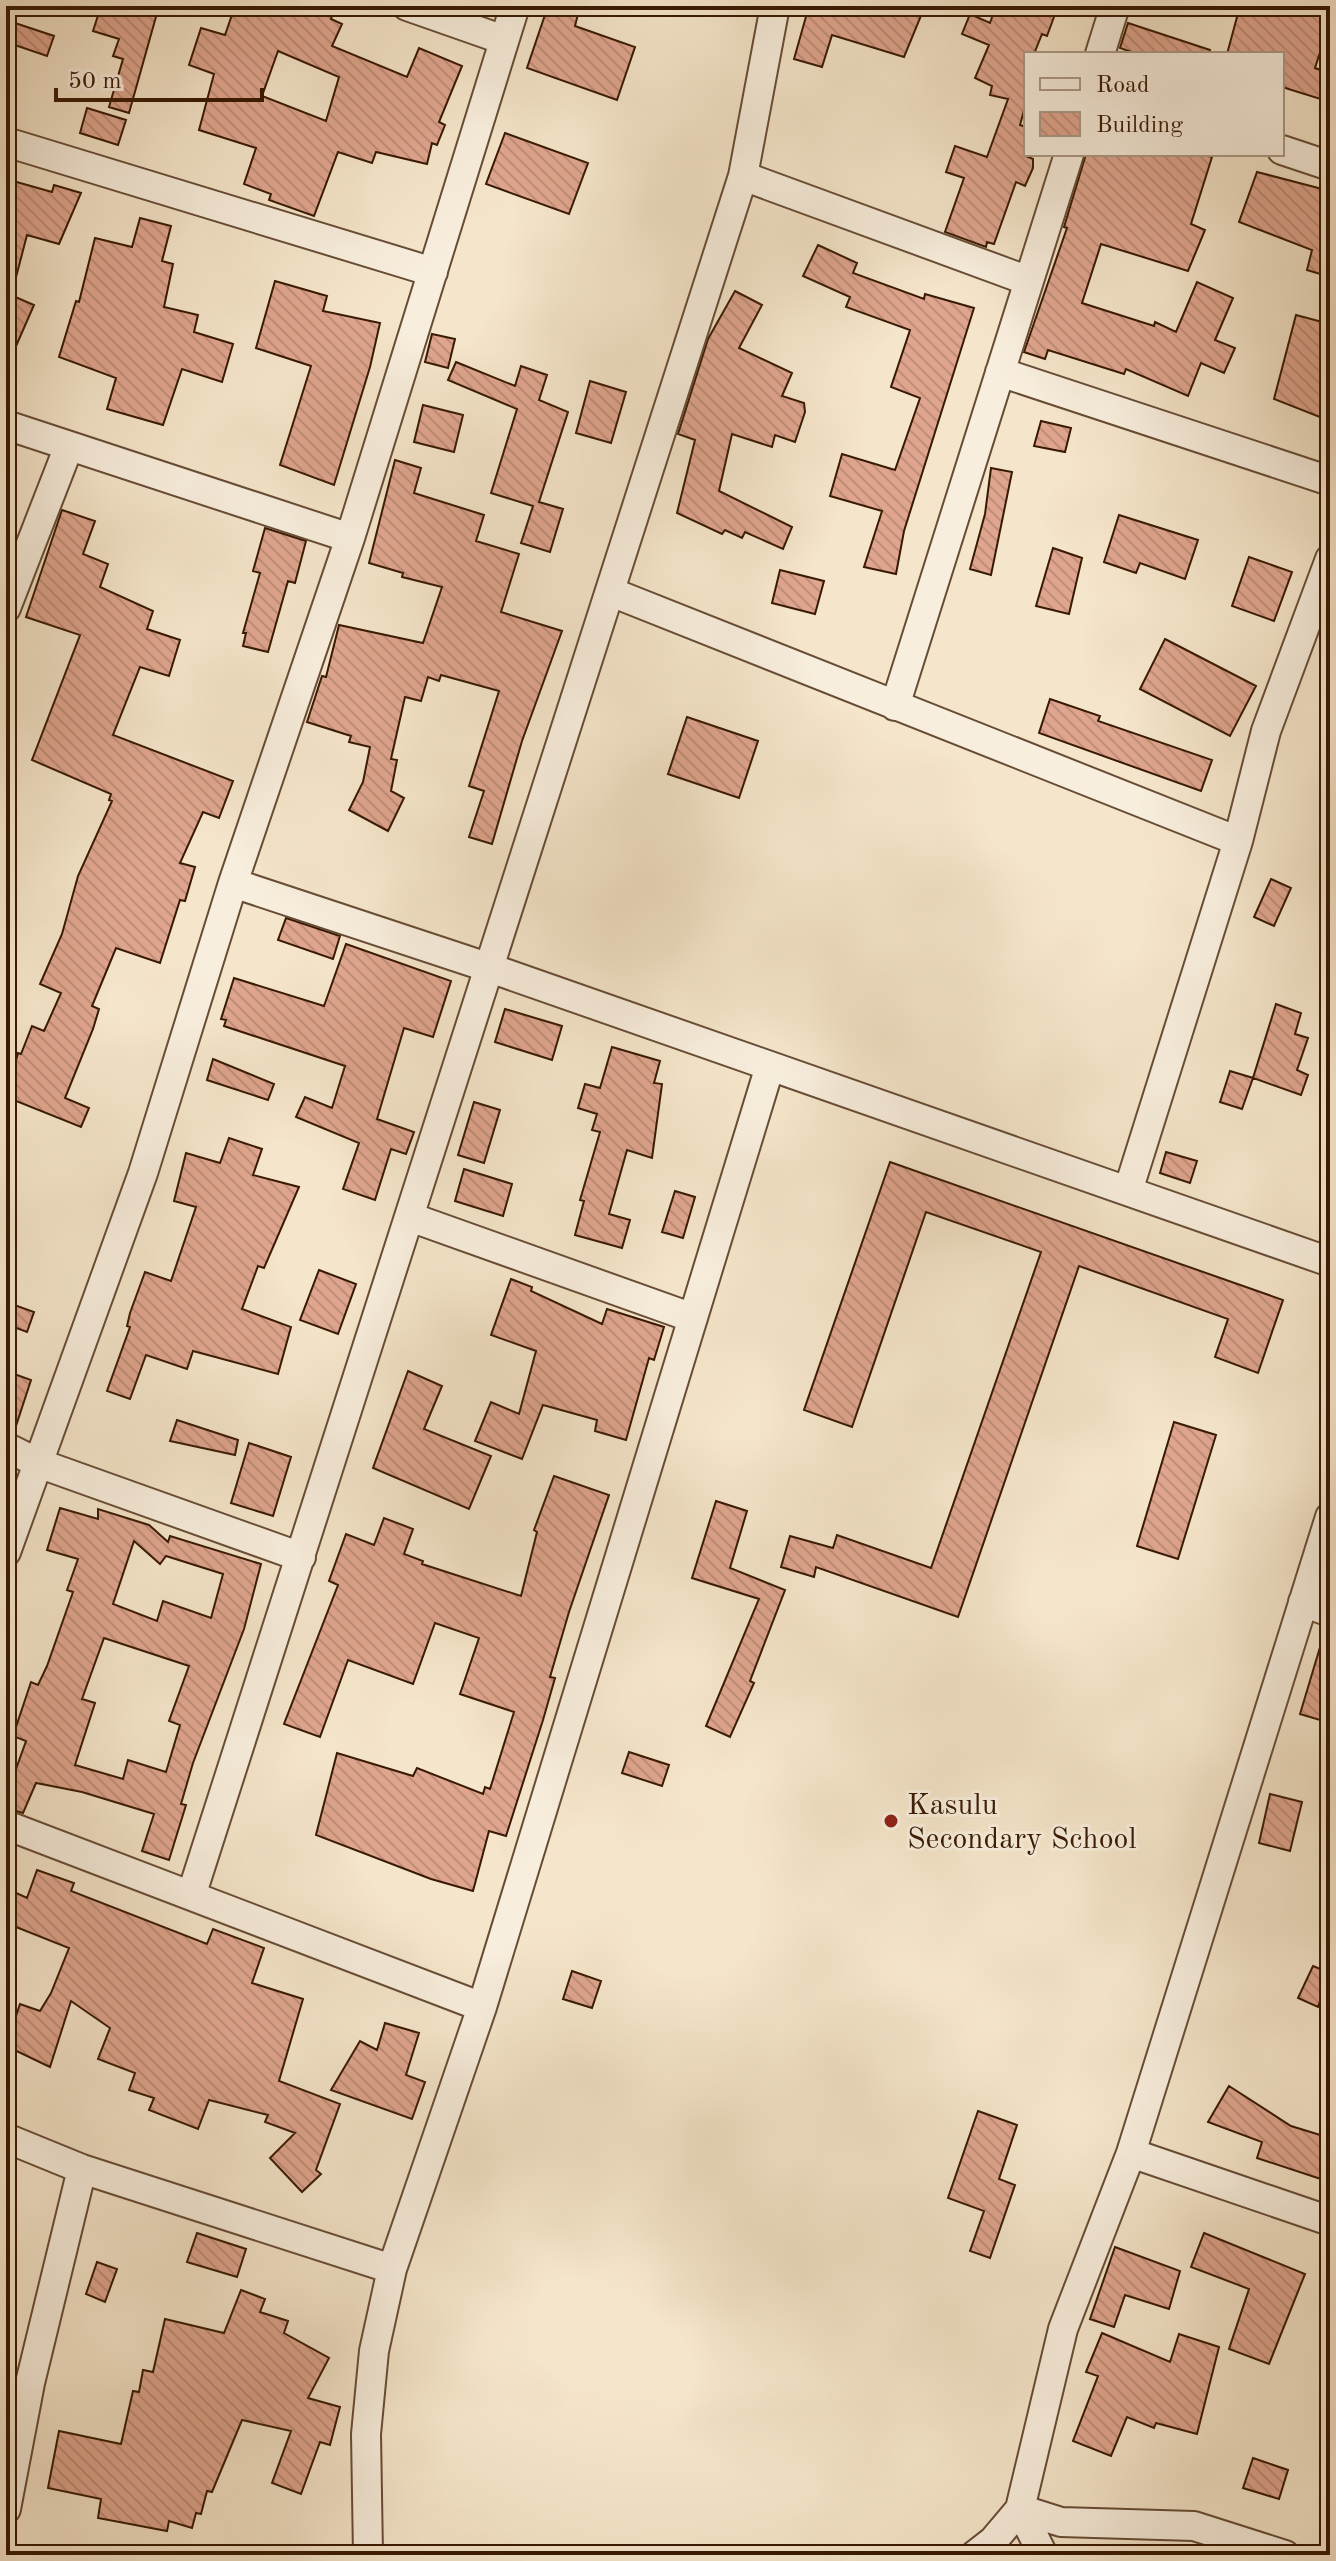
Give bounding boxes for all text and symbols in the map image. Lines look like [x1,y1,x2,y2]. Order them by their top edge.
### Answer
scale bar [56,52,262,102]
legend [1024,52,1284,156]
text: 50 m [68,70,122,94]
text: Road [1096,74,1149,98]
text: Building [1096,114,1183,138]
place label: Kasulu Secondary School [907,1791,1137,1855]
marker: Kasulu Secondary School [882,1812,900,1830]

